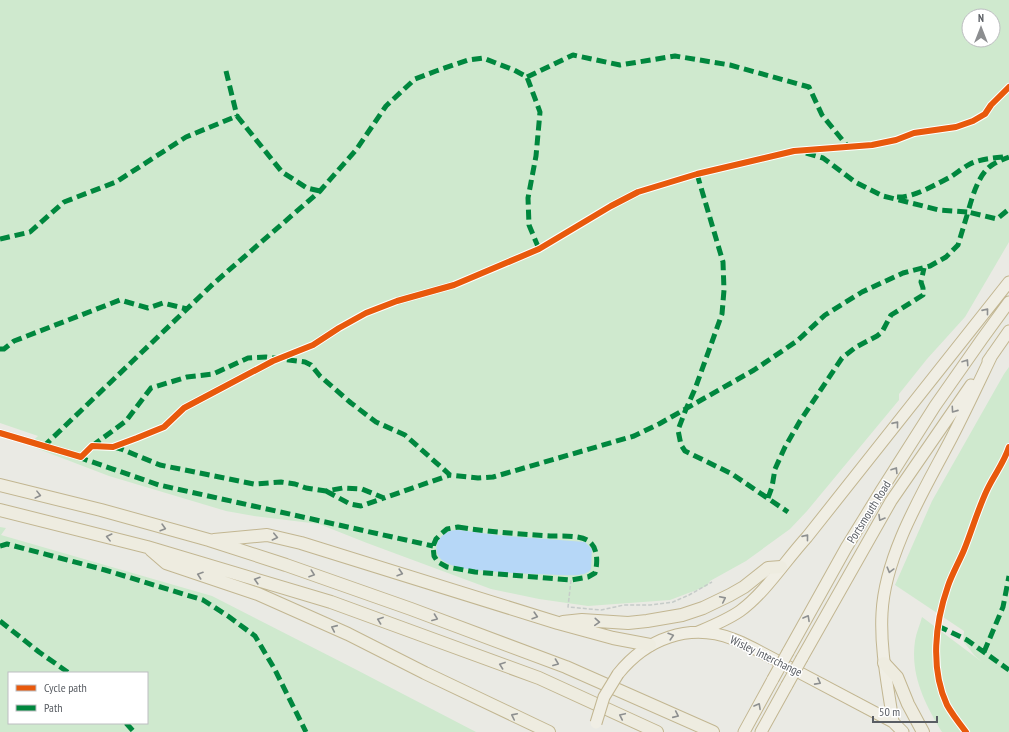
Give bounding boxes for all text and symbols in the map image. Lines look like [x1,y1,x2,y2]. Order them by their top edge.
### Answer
north arrow [961,8,1001,48]
text: N [978,11,984,25]
one-way arrow [981,309,988,316]
one-way arrow [961,359,968,366]
one-way arrow [951,406,959,413]
one-way arrow [891,422,898,429]
one-way arrow [890,467,897,474]
street label: Portsmouth Road [843,478,894,546]
one-way arrow [35,490,41,498]
one-way arrow [879,514,886,521]
one-way arrow [160,523,167,532]
one-way arrow [272,532,278,540]
one-way arrow [106,533,113,542]
one-way arrow [802,534,809,541]
one-way arrow [886,566,895,573]
one-way arrow [396,568,403,577]
one-way arrow [309,569,316,578]
one-way arrow [197,571,204,579]
one-way arrow [253,576,260,585]
one-way arrow [719,596,726,604]
one-way arrow [532,611,539,620]
one-way arrow [431,613,438,621]
one-way arrow [802,615,809,622]
one-way arrow [377,616,384,625]
one-way arrow [594,617,600,626]
one-way arrow [331,625,338,633]
one-way arrow [668,632,675,641]
street label: Wisley Interchange [728,632,805,679]
one-way arrow [553,659,560,667]
one-way arrow [499,661,506,669]
legend [8,672,148,724]
one-way arrow [813,678,821,685]
text: Cycle path [44,680,87,695]
scale bar [873,698,937,724]
text: Path [44,700,62,715]
one-way arrow [754,702,761,710]
text: 50 m [879,704,900,719]
one-way arrow [671,710,679,718]
one-way arrow [510,713,518,721]
one-way arrow [618,713,626,721]

